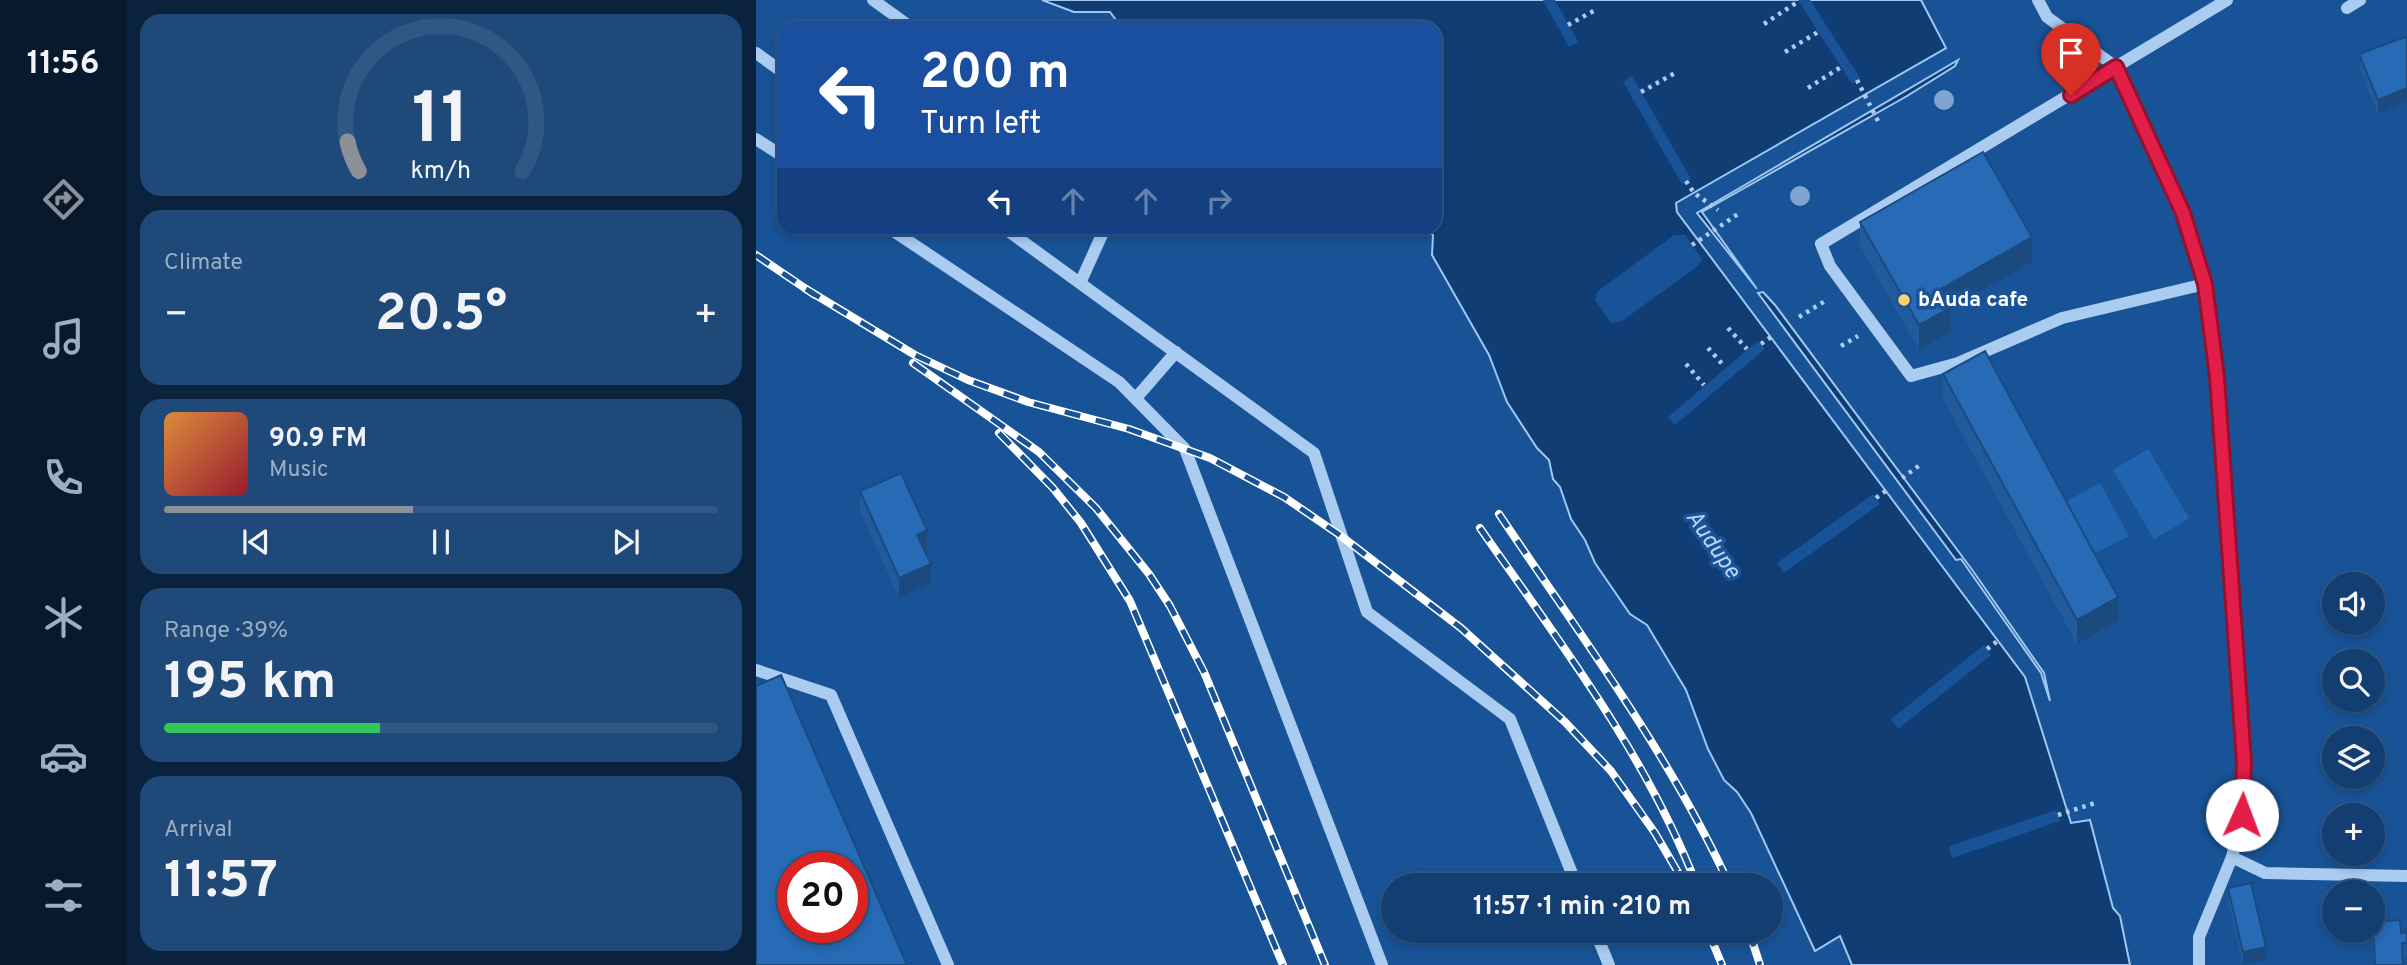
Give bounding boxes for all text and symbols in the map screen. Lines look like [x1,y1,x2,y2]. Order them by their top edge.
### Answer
pin [2041,23,2101,95]
icon: arrive [2052,34,2090,72]
text: 200 m [920,44,1070,106]
text: 11:56 [27,45,99,85]
icon: left [805,49,896,140]
text: 11 [412,77,470,169]
text: Turn left [920,105,1041,145]
text: km/h [411,156,471,188]
icon: directions [39,175,88,224]
icon: left [981,182,1019,220]
icon: ahead [1054,182,1092,220]
icon: ahead [1127,182,1165,220]
icon: right [1200,182,1238,220]
text: Climate [164,249,243,278]
text: 20.5° [375,283,507,349]
place label: bAuda cafe [1918,287,2028,314]
text: − [164,292,189,341]
text: + [693,292,718,341]
marker: bAuda cafe [1896,292,1912,308]
icon: music [39,314,88,363]
text: 90.9 FM [269,423,367,456]
icon: phone [39,453,88,502]
text: Music [269,456,329,485]
water label: Audupe [1678,505,1747,586]
icon: previous [237,523,275,561]
icon: pause [422,523,460,561]
icon: next [607,523,645,561]
map controls [2322,572,2385,943]
button: sound [2322,572,2385,635]
icon: climate [39,593,88,642]
text: Range · 39% [164,617,288,646]
button: search [2322,649,2385,712]
text: 195 km [164,651,336,717]
button: layers [2322,726,2385,789]
icon: car [39,732,88,781]
position arrow [2205,778,2279,852]
button: + [2322,803,2385,866]
text: Arrival [164,816,233,845]
text: 11:57 [164,850,278,916]
speed limit sign: 20 [777,852,868,943]
icon: filters [39,871,88,920]
button: − [2322,880,2385,943]
text: 11:57 · 1 min · 210 m [1473,891,1691,924]

